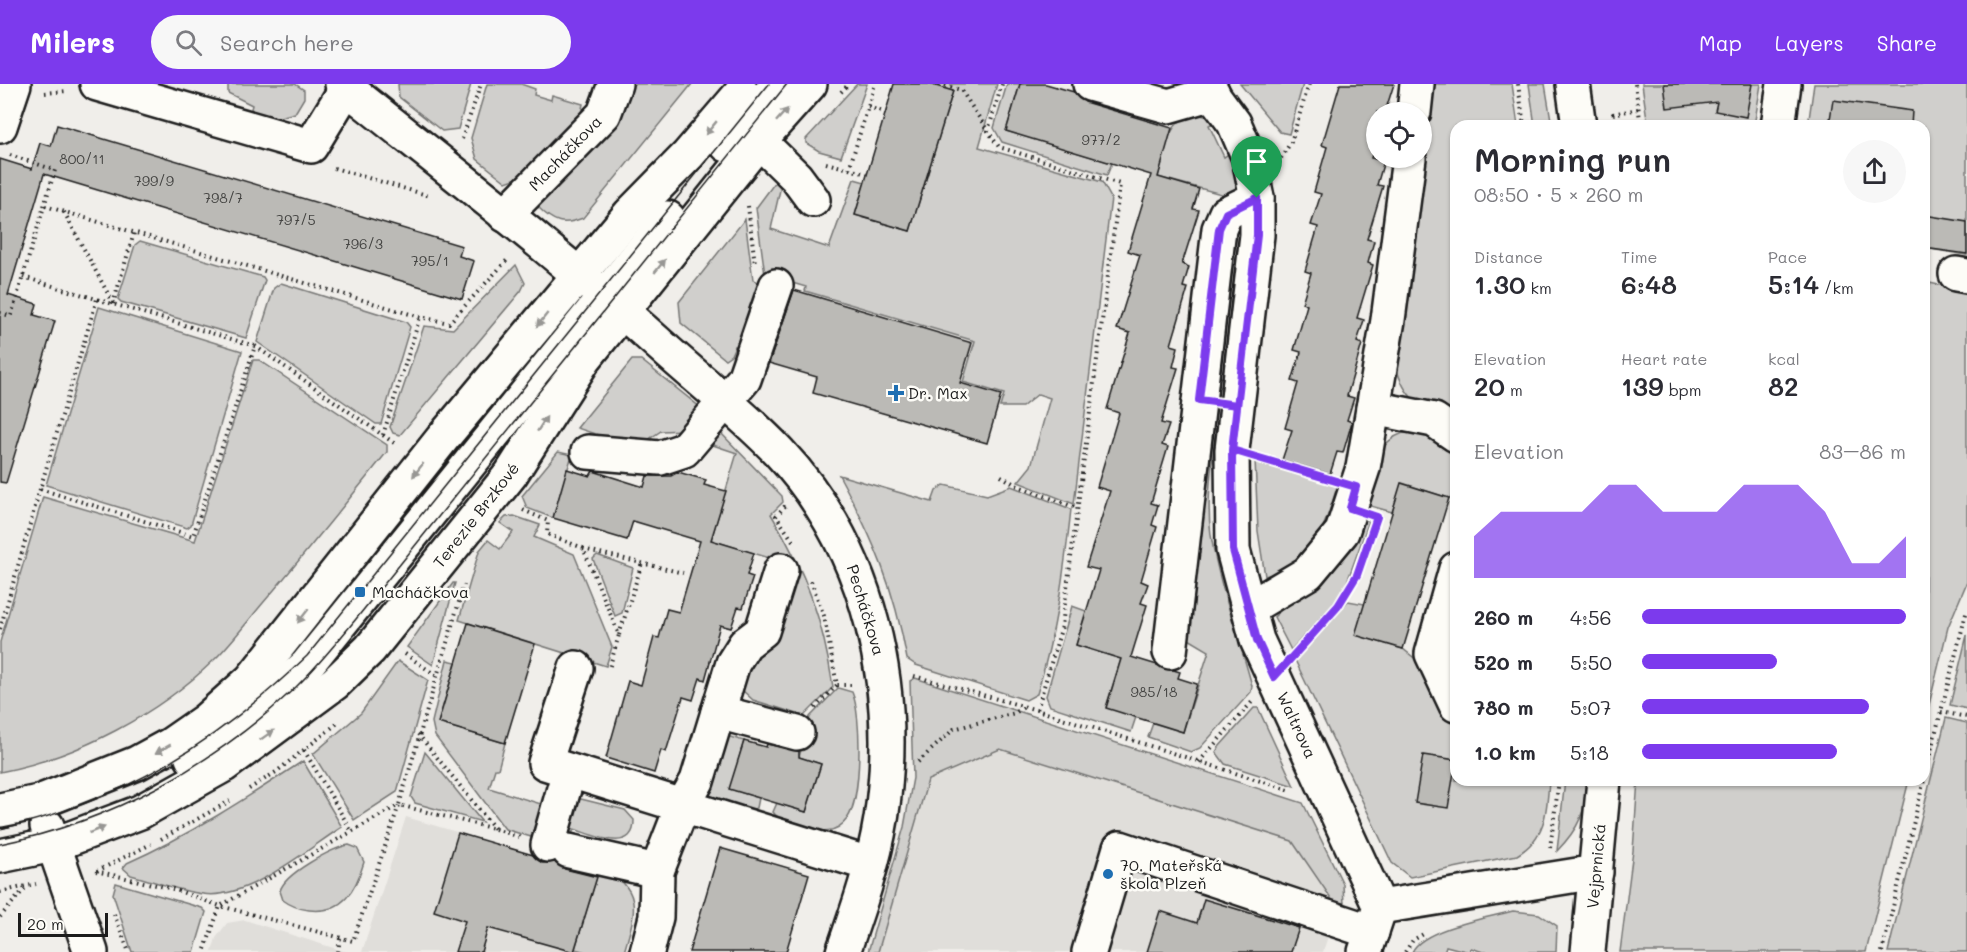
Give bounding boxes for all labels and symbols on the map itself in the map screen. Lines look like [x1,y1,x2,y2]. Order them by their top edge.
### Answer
one-way arrow [775,107,789,122]
street label: Macháčkova [523,110,606,195]
one-way arrow [705,120,718,135]
house number: 977/2 [1082,130,1121,149]
pin [1231,136,1282,198]
house number: 800/11 [59,149,105,168]
house number: 799/9 [134,171,174,190]
house number: 798/7 [203,188,243,207]
house number: 797/5 [276,210,316,229]
house number: 796/3 [343,234,383,253]
house number: 795/1 [411,251,449,270]
one-way arrow [653,258,666,274]
one-way arrow [535,312,548,328]
place label: Dr. Max [908,382,968,403]
marker: Dr. Max [889,386,903,400]
one-way arrow [537,416,548,433]
street label: Terezie Brzkové [428,458,523,572]
one-way arrow [411,462,424,478]
street label: Pecháčkova [843,562,890,658]
place label: Macháčkova [372,581,469,602]
marker: Macháčkova [353,585,367,599]
one-way arrow [297,608,309,623]
house number: 985/18 [1131,682,1177,701]
street label: Waltrova [1273,688,1322,761]
one-way arrow [258,729,274,741]
one-way arrow [154,744,171,754]
street label: Vejprnická [1581,823,1610,909]
one-way arrow [88,825,106,835]
place label: 70. Mateřská škola Plzeň [1120,854,1223,893]
marker: 70. Mateřská škola Plzeň [1101,867,1115,881]
scale bar [18,910,108,938]

